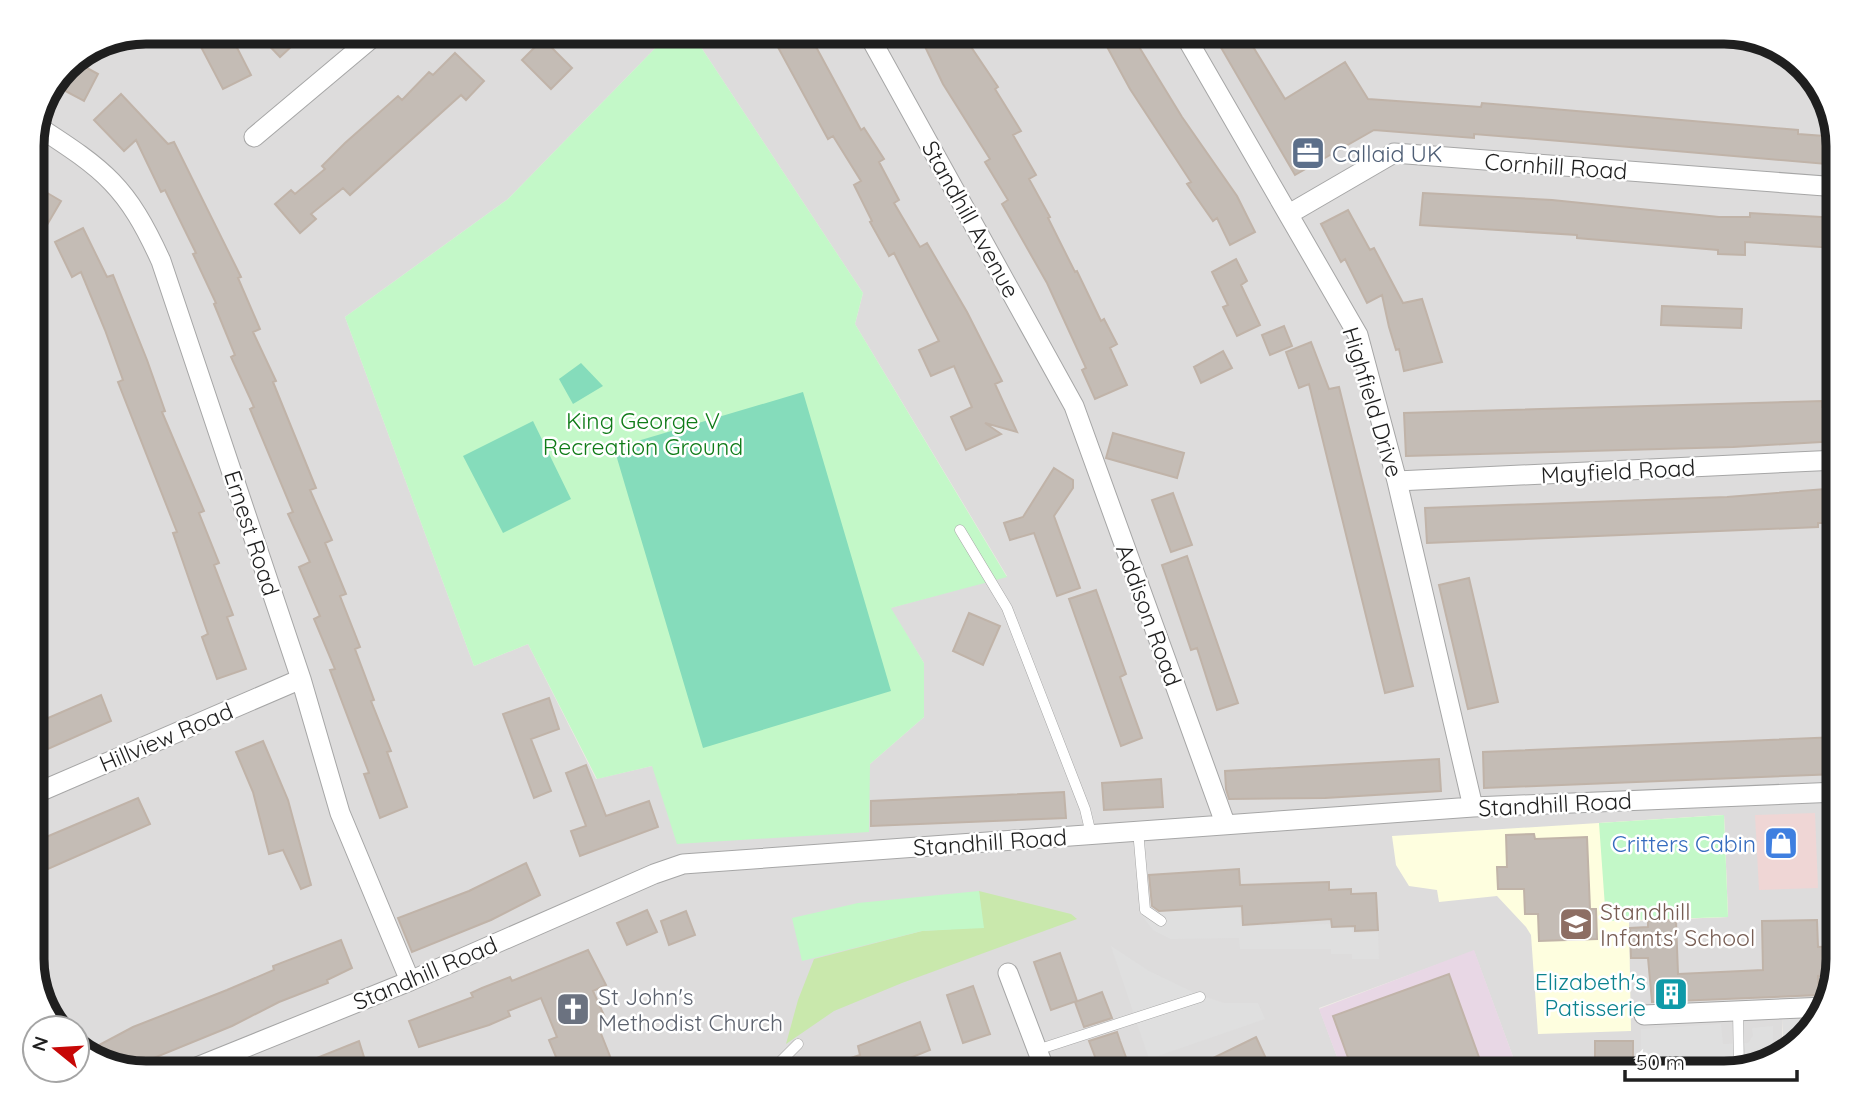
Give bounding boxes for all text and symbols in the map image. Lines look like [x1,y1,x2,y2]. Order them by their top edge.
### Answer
office icon: Callaid UK [1289,134,1327,172]
street label: Standhill Avenue [916,135,1026,303]
place label: Callaid UK [1332,139,1443,168]
street label: Cornhill Road [1484,147,1628,185]
street label: Highfield Drive [1336,323,1410,481]
park label: King George V Recreation Ground [543,406,743,461]
street label: Mayfield Road [1540,452,1696,490]
street label: Ernest Road [218,467,286,599]
street label: Addison Road [1110,540,1188,690]
street label: Hillview Road [95,696,237,778]
street label: Standhill Road [1477,785,1633,823]
street label: Standhill Road [912,822,1068,862]
shop icon: Critters Cabin [1762,824,1800,862]
place label: Critters Cabin [1612,829,1756,858]
place label: Standhill Infants' School [1600,897,1755,952]
school or university icon: Standhill Infants' School [1557,905,1595,943]
street label: Standhill Road [349,930,501,1016]
place label: Elizabeth's Patisserie [1535,967,1646,1022]
building icon: Elizabeth's Patisserie [1652,975,1690,1013]
place label: St John's Methodist Church [598,982,783,1037]
church icon: St John's Methodist Church [554,990,592,1028]
north arrow [21,1014,91,1084]
text: N [26,1033,53,1054]
scale bar [1625,1038,1797,1082]
text: 50 m [1636,1049,1685,1075]

